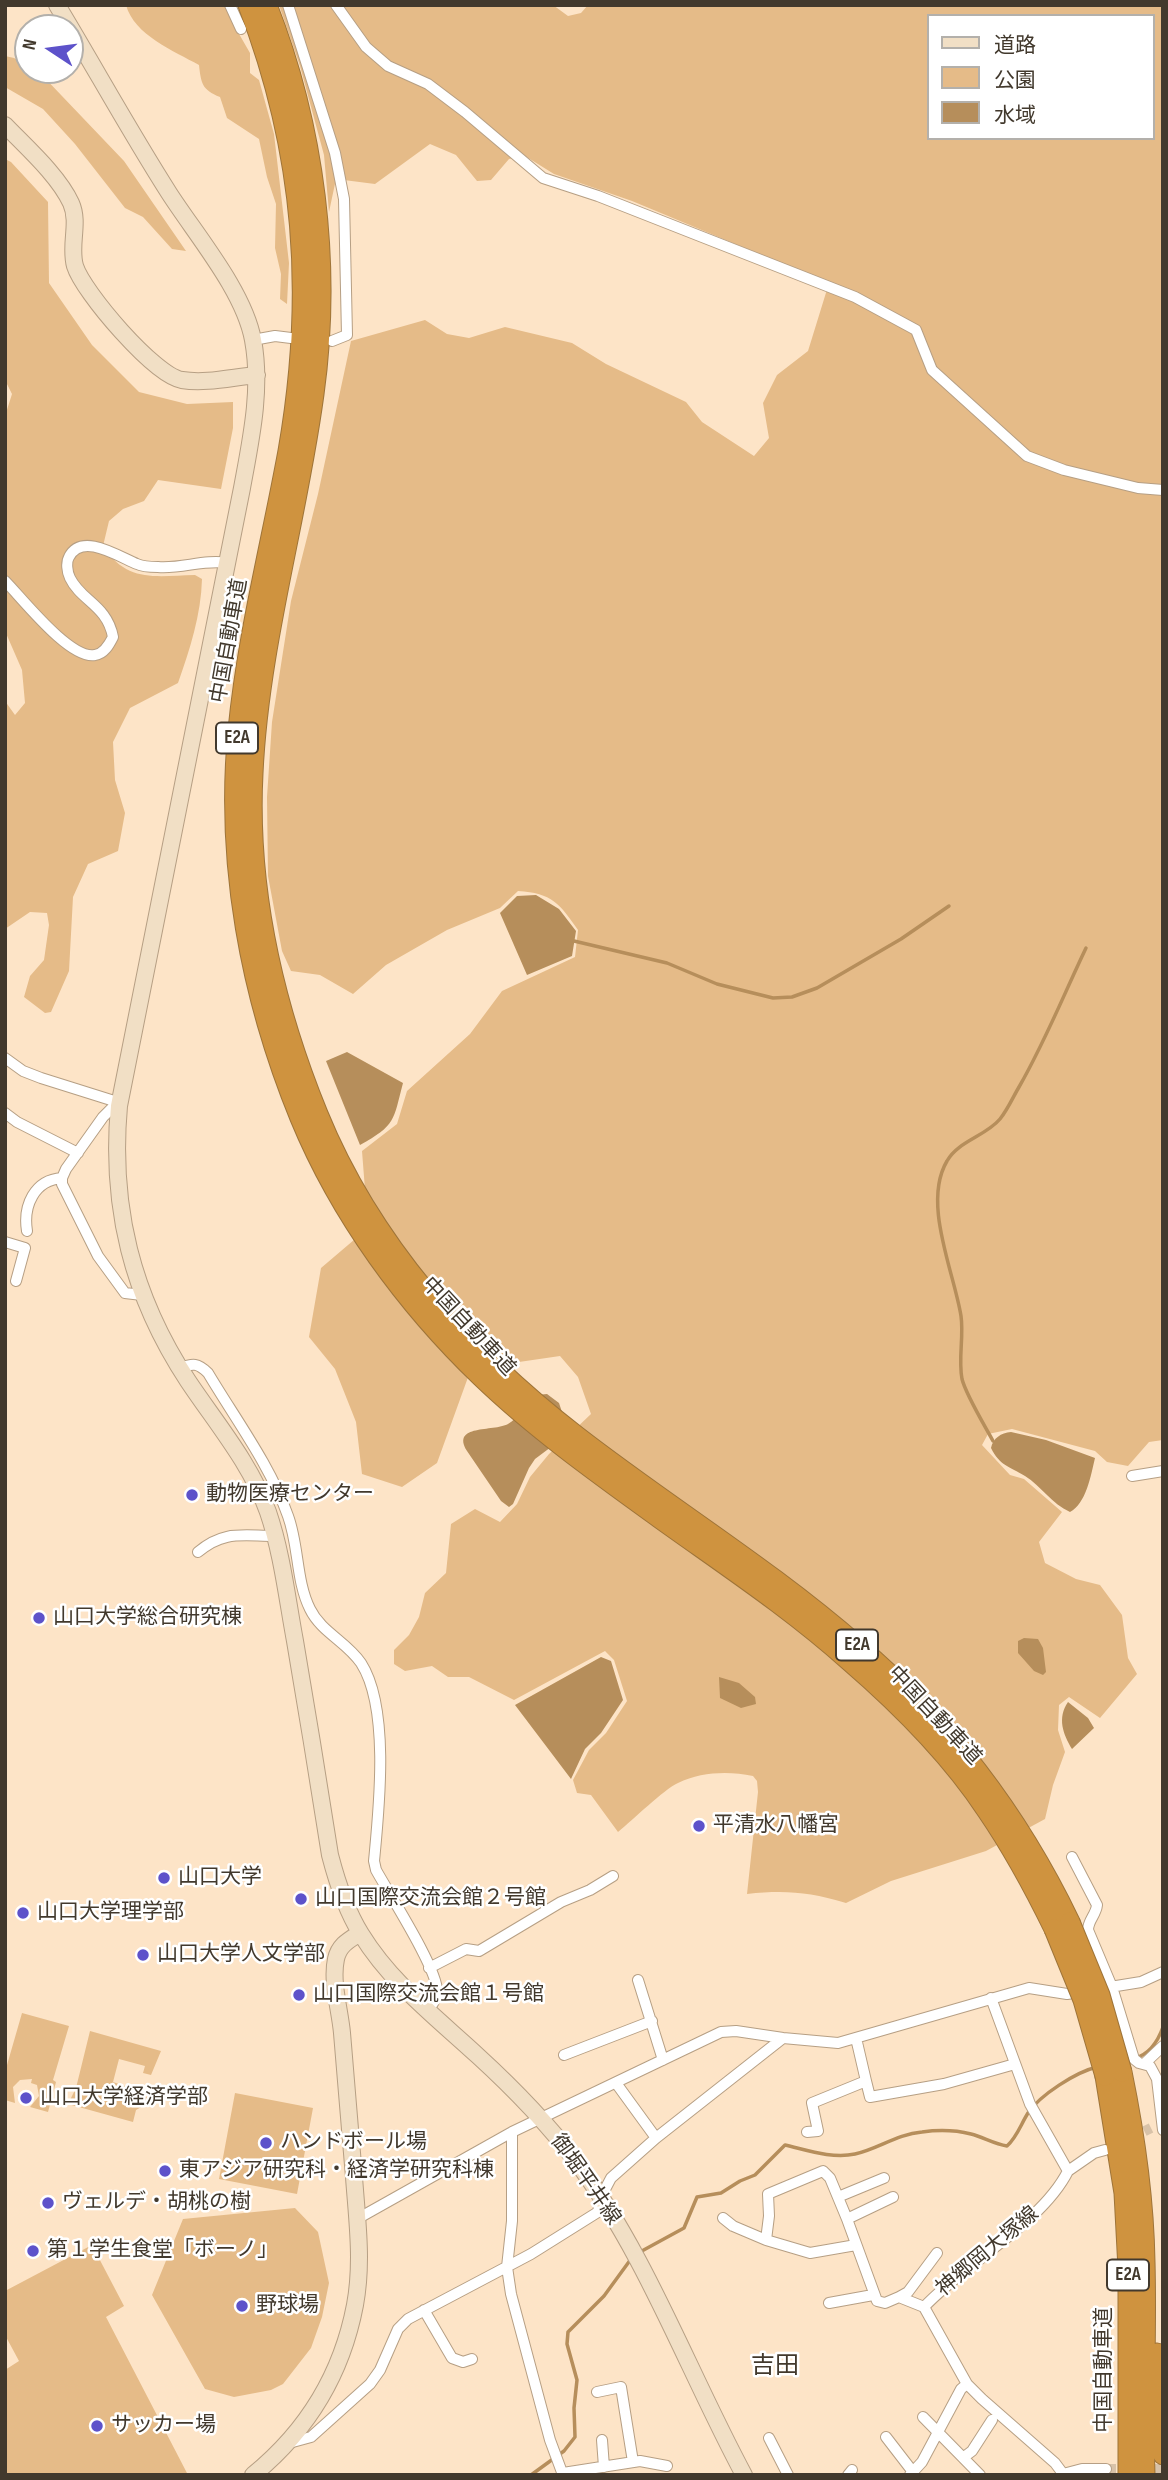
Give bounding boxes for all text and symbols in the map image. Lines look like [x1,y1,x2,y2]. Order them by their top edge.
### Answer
north arrow [14,14,84,84]
legend [926,14,1154,140]
text: 道路 [994,33,1036,58]
text: N [18,37,42,52]
text: 公園 [994,68,1036,93]
text: 水域 [994,103,1036,128]
street label: 中国自動車道 [207,577,253,705]
road number: E2A [216,722,258,754]
street label: 中国自動車道 [416,1272,520,1382]
place label: 動物医療センター [206,1482,374,1508]
marker: 動物医療センター [184,1487,200,1503]
place label: 山口大学総合研究棟 [53,1605,242,1631]
marker: 山口大学総合研究棟 [31,1610,47,1626]
road number: E2A [836,1630,878,1660]
street label: 中国自動車道 [882,1661,986,1771]
place label: 平清水八幡宮 [713,1813,839,1839]
marker: 平清水八幡宮 [691,1818,707,1834]
place label: 山口大学 [178,1865,262,1891]
marker: 山口大学 [156,1870,172,1886]
place label: 山口国際交流会館２号館 [315,1886,546,1912]
marker: 山口国際交流会館２号館 [293,1891,309,1907]
place label: 山口大学理学部 [37,1900,184,1926]
marker: 山口大学理学部 [15,1905,31,1921]
place label: 山口大学人文学部 [157,1942,325,1968]
marker: 山口大学人文学部 [135,1947,151,1963]
place label: 山口国際交流会館１号館 [313,1982,544,2008]
marker: 山口国際交流会館１号館 [291,1987,307,2003]
place label: 山口大学経済学部 [40,2085,208,2111]
marker: 山口大学経済学部 [18,2090,34,2106]
place label: ハンドボール場 [280,2130,427,2156]
street label: 御堀平井線 [545,2130,625,2230]
marker: ハンドボール場 [258,2135,274,2151]
place label: 東アジア研究科・経済学研究科棟 [179,2158,494,2184]
marker: 東アジア研究科・経済学研究科棟 [157,2163,173,2179]
place label: ヴェルデ・胡桃の樹 [62,2190,251,2216]
marker: ヴェルデ・胡桃の樹 [40,2195,56,2211]
street label: 神郷岡大塚線 [932,2202,1044,2302]
place label: 第１学生食堂「ボーノ」 [47,2238,278,2264]
marker: 第１学生食堂「ボーノ」 [25,2243,41,2259]
road number: E2A [1107,2260,1149,2290]
place label: 野球場 [256,2293,319,2319]
marker: 野球場 [234,2298,250,2314]
street label: 中国自動車道 [1092,2307,1118,2433]
district label: 吉田 [751,2353,799,2381]
place label: サッカー場 [111,2413,216,2439]
marker: サッカー場 [89,2418,105,2434]

